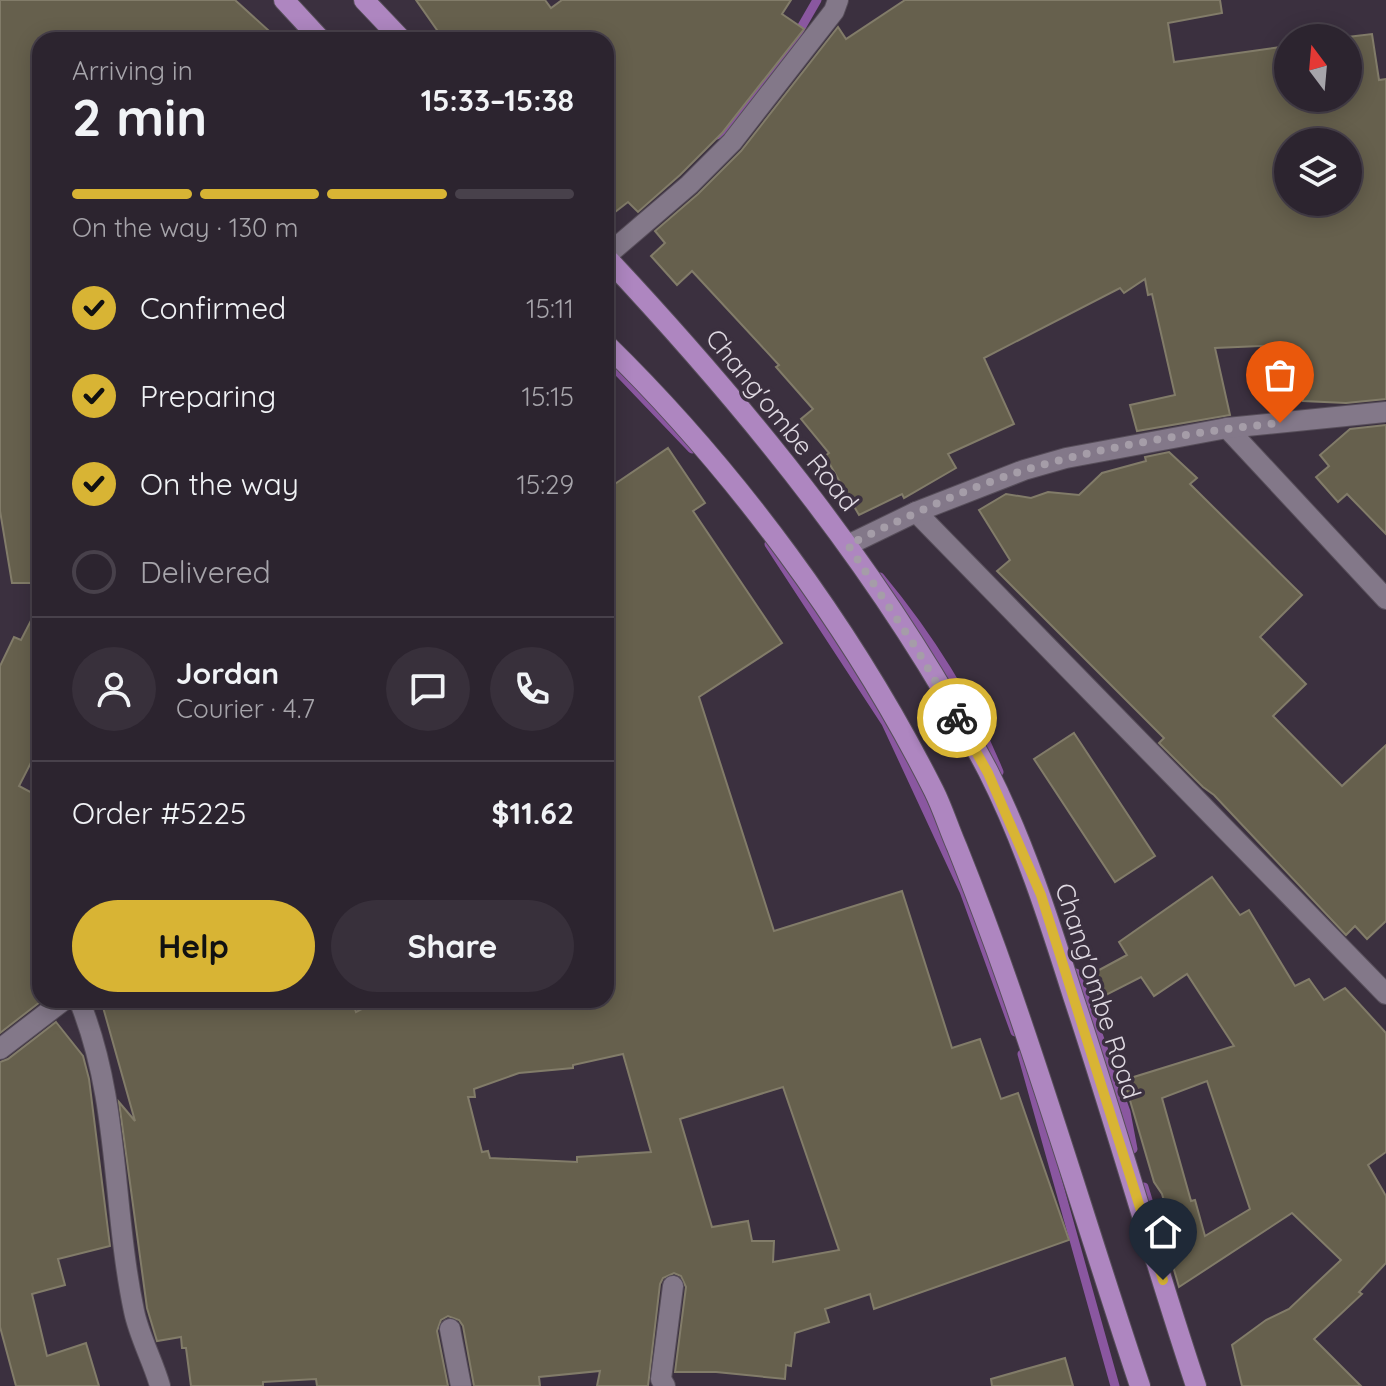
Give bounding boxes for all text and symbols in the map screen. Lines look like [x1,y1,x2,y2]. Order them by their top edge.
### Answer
north arrow [1274,24,1362,112]
map controls [1274,24,1362,216]
text: Arriving in [72,54,193,87]
text: 15:33–15:38 [421,81,574,119]
text: 2 min [72,84,207,149]
button: layers [1274,128,1362,216]
text: On the way · 130 m [72,211,298,244]
icon: check [72,286,116,330]
text: Confirmed [140,289,286,327]
text: 15:11 [526,292,574,325]
street label: Chang'ombe Road [699,322,866,518]
pin [1246,341,1314,423]
icon: bag [1258,353,1302,397]
icon: check [72,374,116,418]
text: Preparing [140,377,276,415]
text: 15:15 [522,380,574,413]
icon: check [72,462,116,506]
text: On the way [140,465,299,503]
text: 15:29 [516,468,574,501]
text: Delivered [140,553,271,591]
button: person [72,647,156,731]
button: chat [386,647,470,731]
button: phone [490,647,574,731]
text: Jordan [176,654,279,692]
courier [917,678,997,758]
text: Courier · 4.7 [176,692,315,725]
icon: bike [935,696,979,740]
text: Order #5225 [72,794,246,832]
text: $11.62 [492,794,574,832]
street label: Chang'ombe Road [1048,879,1149,1103]
button: Help [72,900,315,992]
button: Share [331,900,574,992]
pin [1129,1198,1197,1280]
icon: home [1141,1210,1185,1254]

